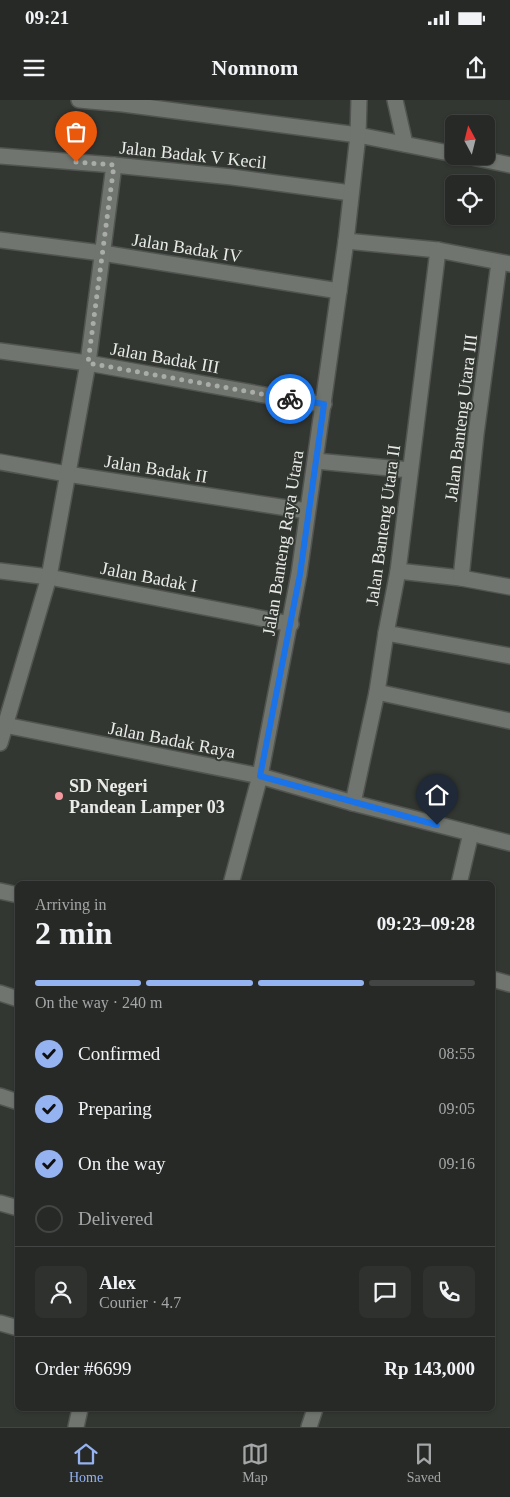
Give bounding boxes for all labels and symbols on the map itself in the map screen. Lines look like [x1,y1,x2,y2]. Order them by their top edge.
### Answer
pin [55,111,97,162]
north arrow [445,115,495,165]
street label: Jalan Badak V Kecil [118,137,268,173]
street label: Jalan Badak IV [131,229,243,267]
street label: Jalan Banteng Utara III [441,333,481,503]
street label: Jalan Badak III [109,339,221,377]
courier [265,374,315,424]
street label: Jalan Banteng Utara II [362,443,404,607]
street label: Jalan Banteng Raya Utara [258,449,308,637]
street label: Jalan Badak II [103,451,209,487]
street label: Jalan Badak I [99,558,199,596]
street label: Jalan Badak Raya [107,718,237,762]
pin [416,774,458,825]
place label: SD Negeri Pandean Lamper 03 [69,776,225,817]
marker: SD Negeri Pandean Lamper 03 [53,790,65,802]

